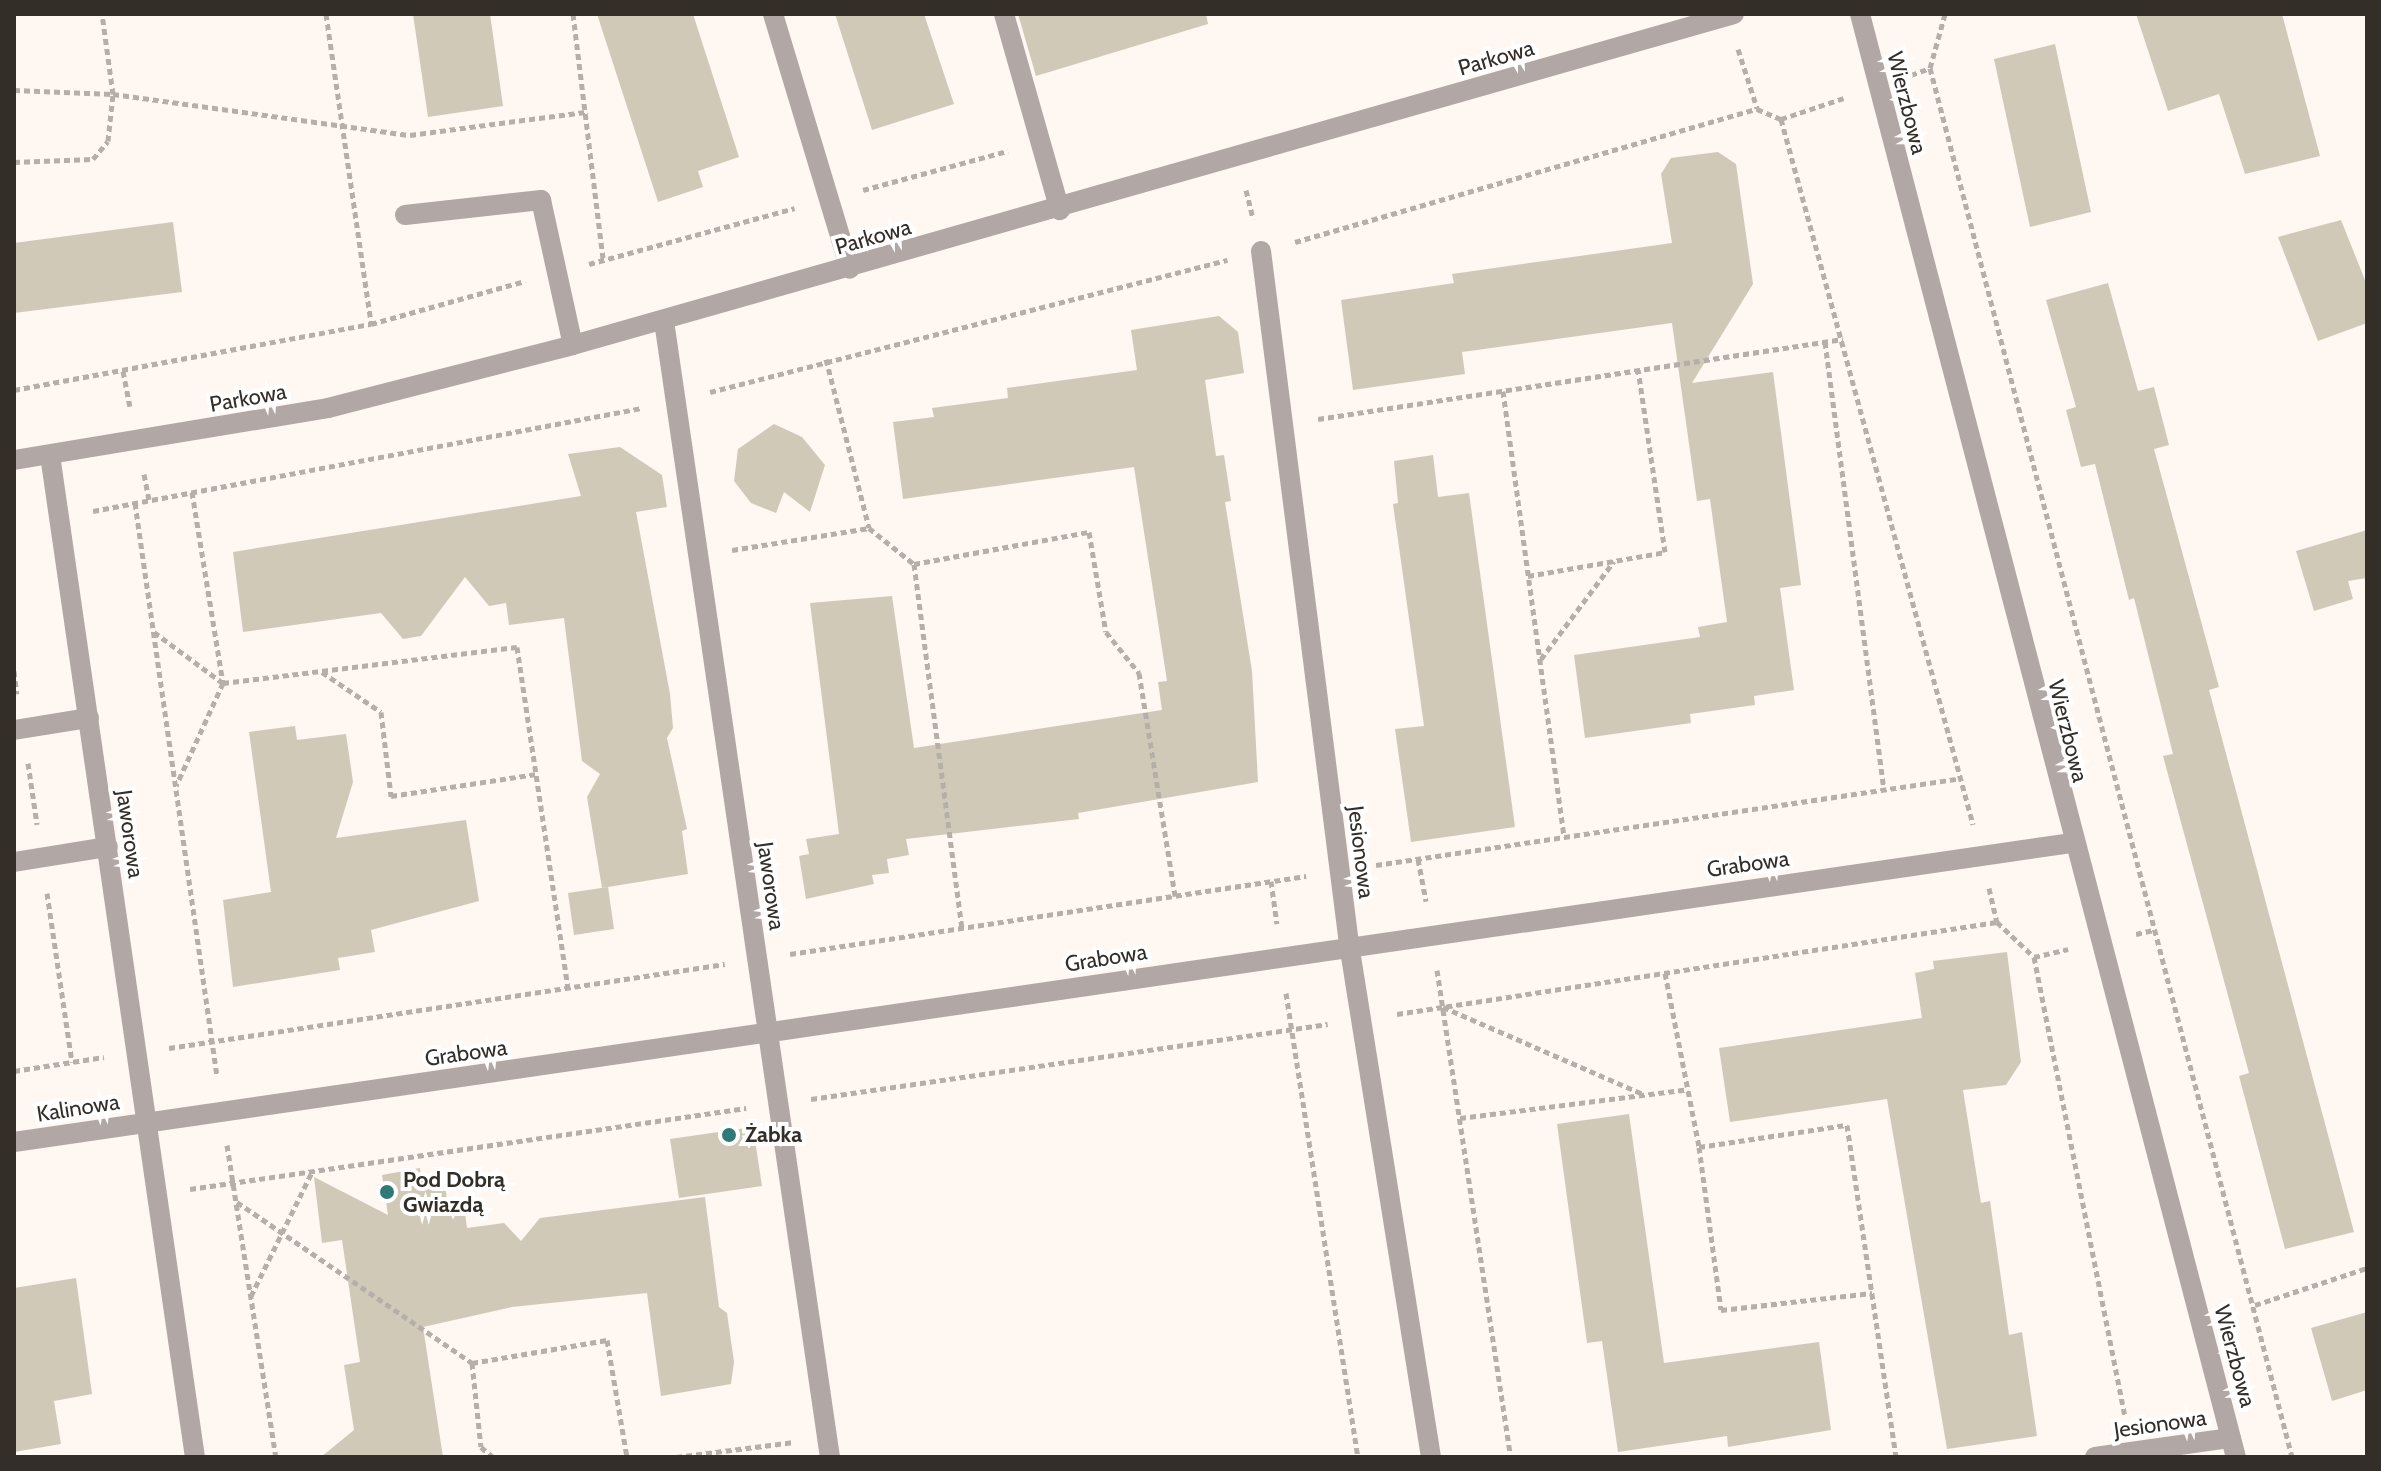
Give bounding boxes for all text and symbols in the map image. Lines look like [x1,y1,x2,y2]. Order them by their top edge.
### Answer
street label: Parkowa [1455,35,1537,81]
street label: Wierzbowa [1882,49,1932,157]
street label: Parkowa [832,214,914,260]
street label: Parkowa [208,378,288,418]
street label: Wierzbowa [2043,677,2093,785]
street label: Jaworowa [111,788,149,880]
street label: Jesionowa [1342,804,1380,900]
street label: Jaworowa [752,840,790,932]
street label: Grabowa [1705,845,1791,883]
street label: Grabowa [1063,938,1149,978]
street label: Grabowa [423,1034,509,1072]
street label: Kalinowa [35,1088,121,1128]
place label: Żabka [745,1122,802,1148]
marker: Żabka [720,1126,738,1144]
place label: Pod Dobrą Gwiazdą [403,1166,505,1218]
marker: Pod Dobrą Gwiazdą [378,1183,396,1201]
street label: Wierzbowa [2209,1302,2261,1410]
street label: Jesionowa [2112,1404,2208,1444]

